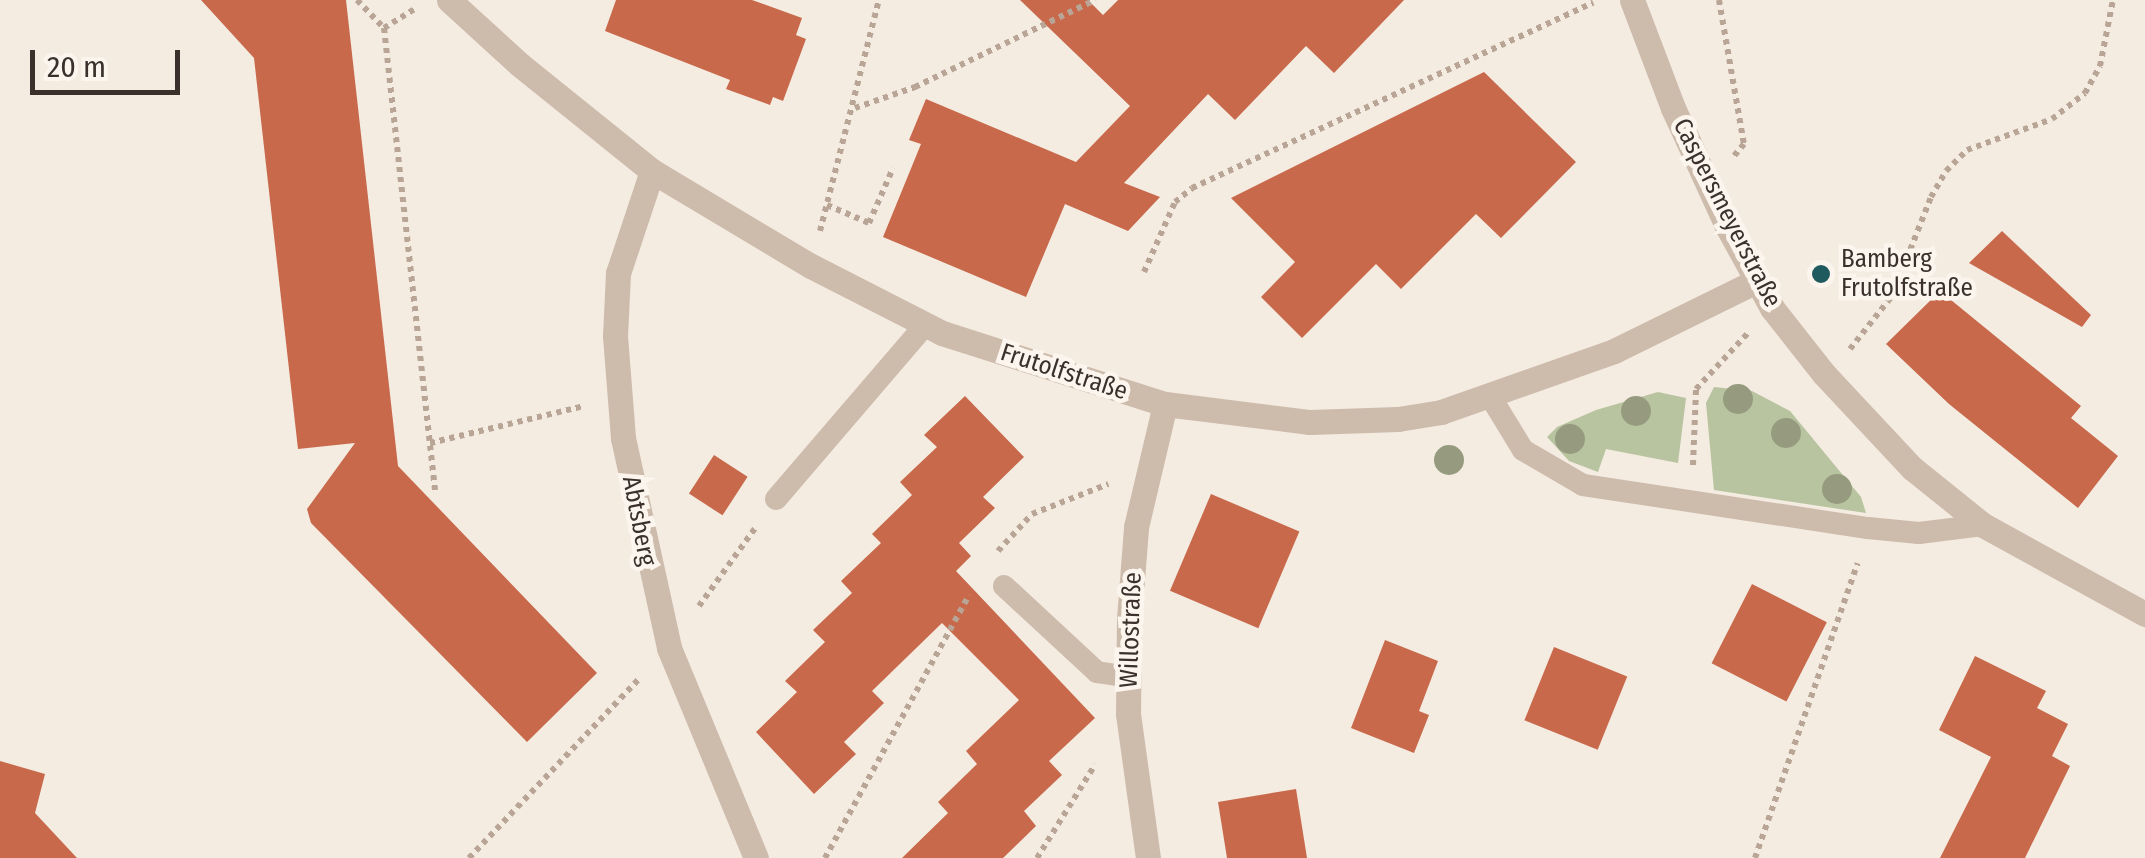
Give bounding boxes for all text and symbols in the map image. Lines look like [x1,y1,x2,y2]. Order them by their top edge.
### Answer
scale bar [35,30,185,92]
text: 20 m [47,49,106,85]
street label: Caspersmeyerstraße [1666,114,1788,312]
place label: Bamberg Frutolfstraße [1841,245,1973,304]
marker: Bamberg Frutolfstraße [1810,263,1832,285]
street label: Frutolfstraße [997,337,1131,407]
street label: Abtsberg [616,473,662,569]
street label: Willostraße [1114,571,1148,689]

